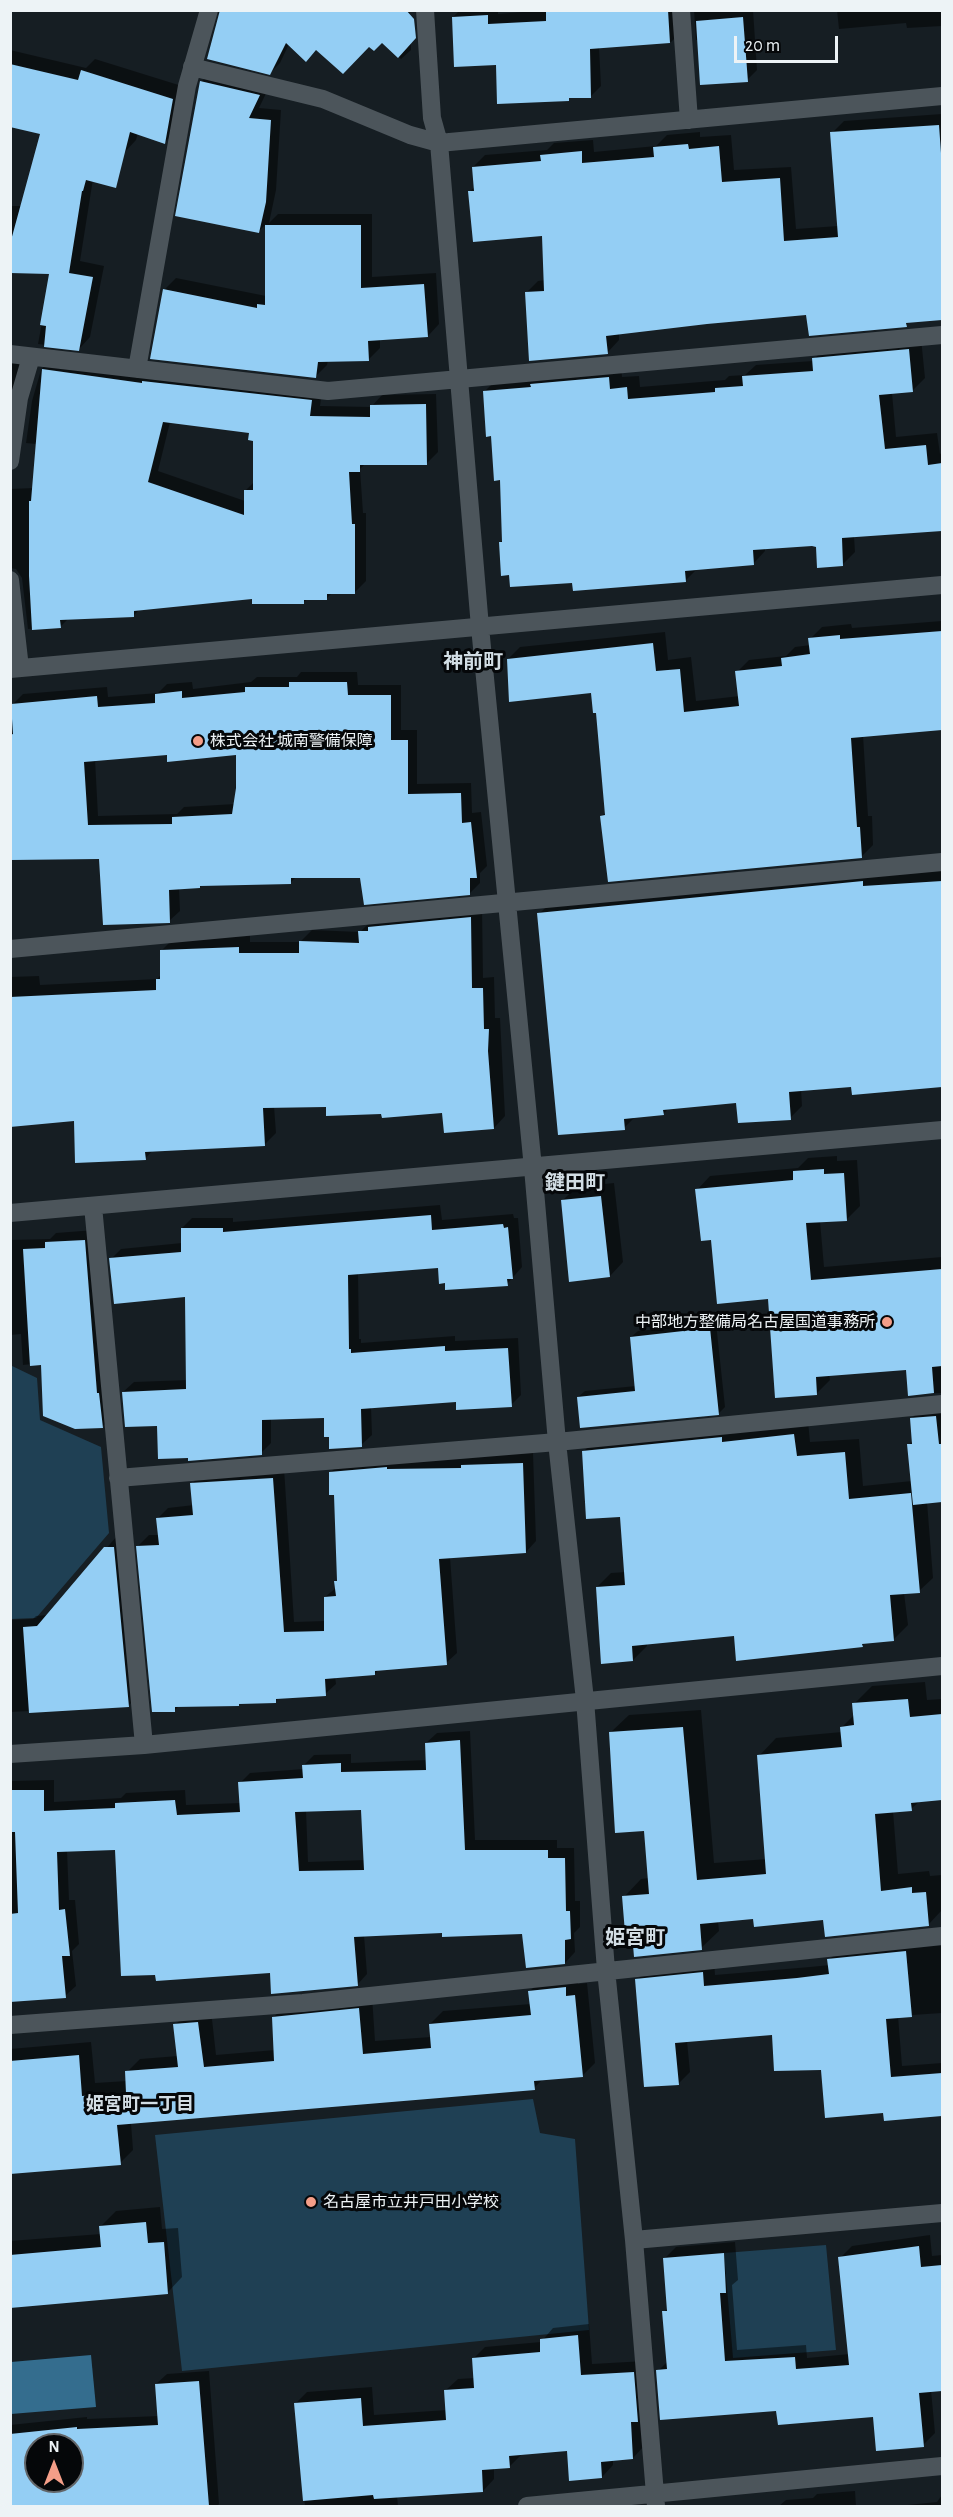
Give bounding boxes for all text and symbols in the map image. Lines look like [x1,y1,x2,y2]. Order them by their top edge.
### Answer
scale bar [737,24,840,62]
text: 20 m [745,37,780,55]
district label: 神前町 [443,650,503,674]
place label: 株式会社 城南警備保障 [210,731,373,751]
marker: 株式会社 城南警備保障 [191,734,205,748]
district label: 鍵田町 [545,1171,605,1195]
place label: 中部地方整備局名古屋国道事務所 [635,1312,875,1332]
marker: 中部地方整備局名古屋国道事務所 [880,1315,894,1329]
district label: 姫宮町 [605,1926,665,1950]
district label: 姫宮町一丁目 [86,2094,194,2116]
place label: 名古屋市立井戸田小学校 [323,2192,499,2212]
marker: 名古屋市立井戸田小学校 [304,2195,318,2209]
north arrow [24,2433,84,2493]
text: N [48,2439,60,2455]

